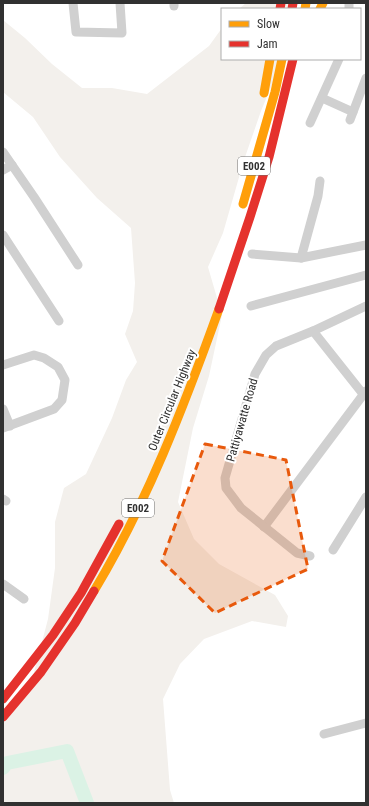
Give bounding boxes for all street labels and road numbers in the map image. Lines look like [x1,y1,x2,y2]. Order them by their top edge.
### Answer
road number: E002 [238,157,270,175]
street label: Outer Circular Highway [145,347,199,453]
street label: Pattiyawatte Road [223,377,261,463]
road number: E002 [122,499,154,517]

